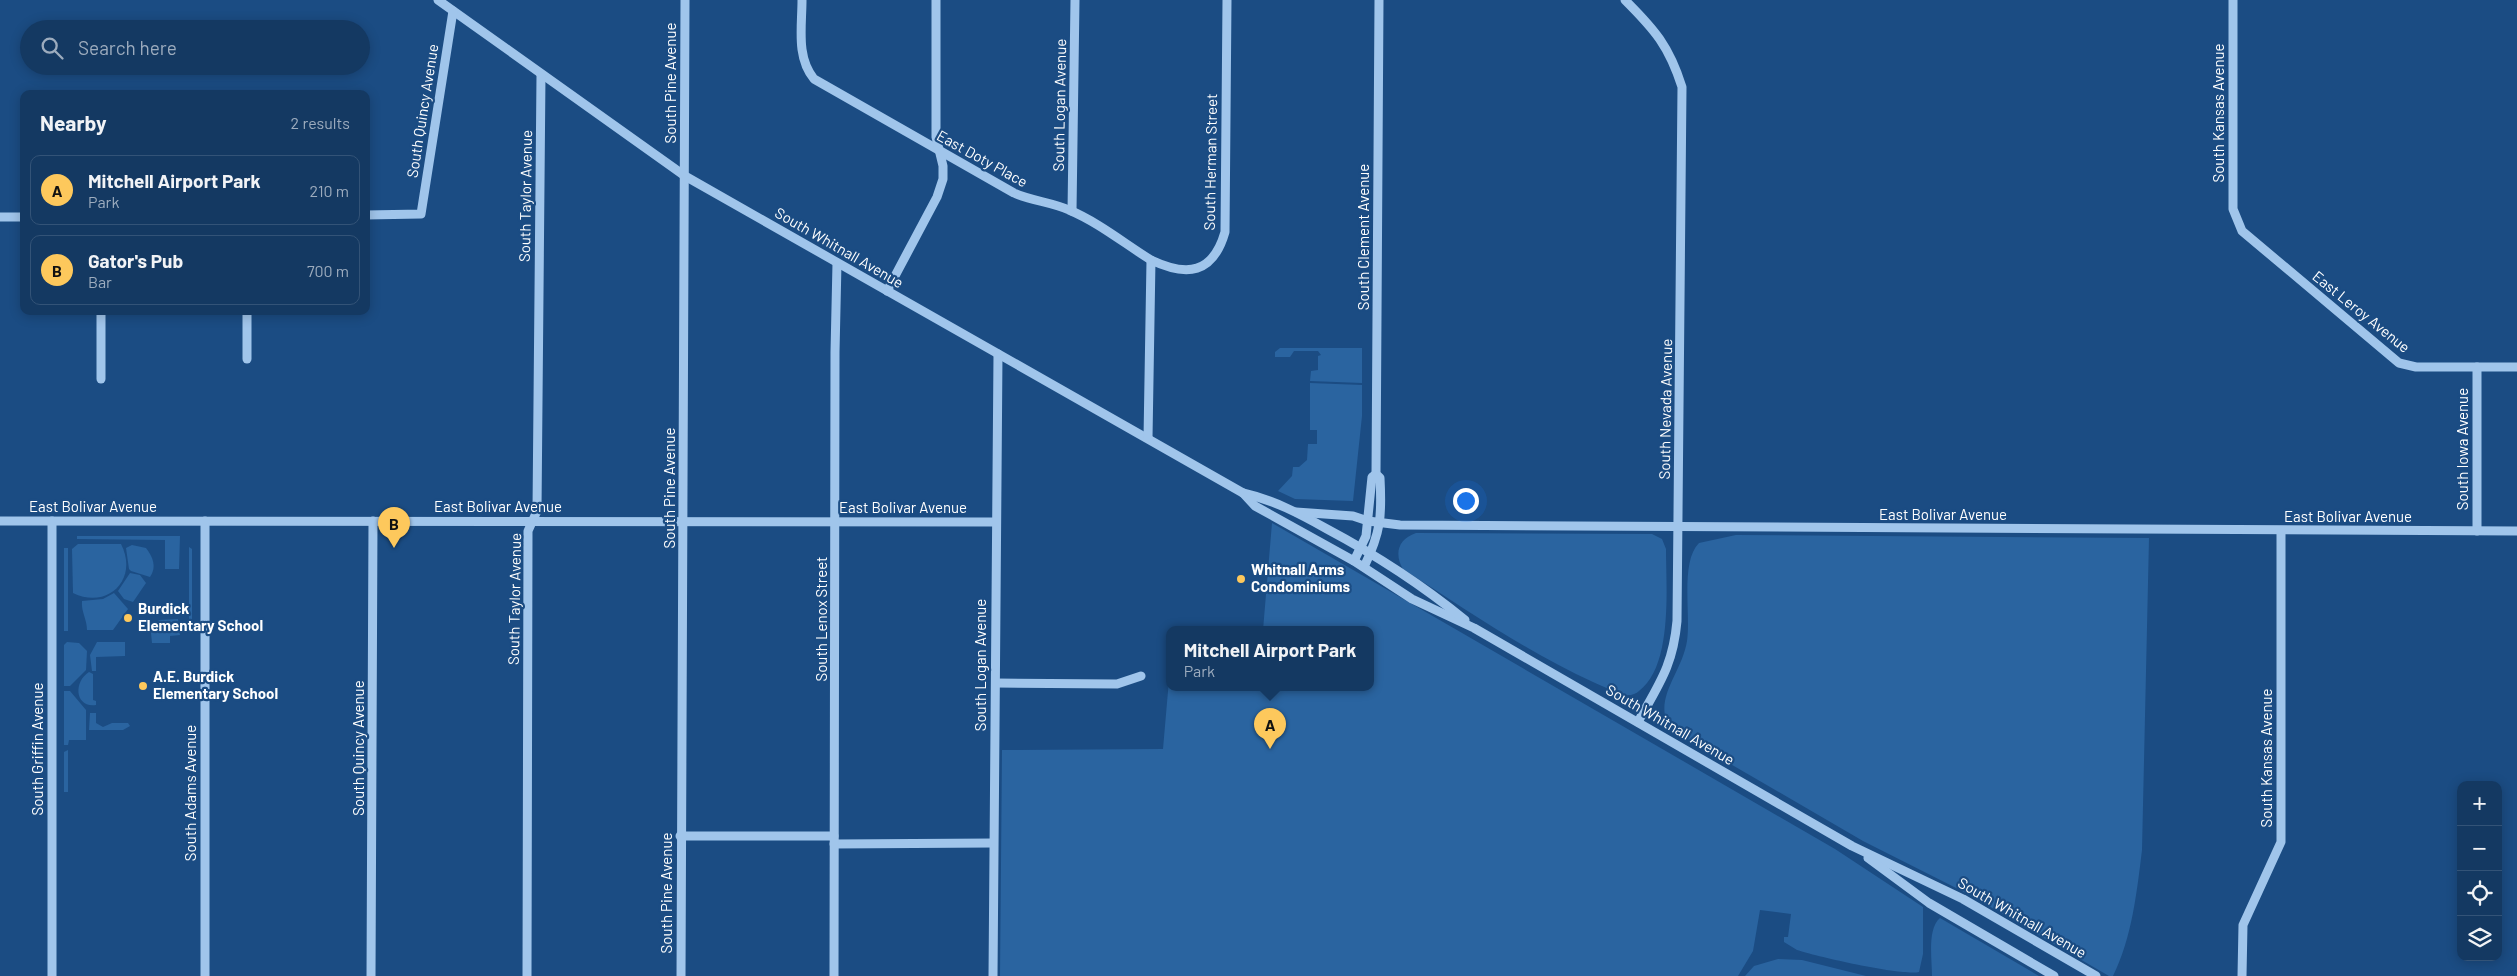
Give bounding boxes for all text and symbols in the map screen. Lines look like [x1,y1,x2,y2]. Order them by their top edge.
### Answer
search box [20,20,370,75]
street label: South Pine Avenue [661,23,679,143]
icon: search [38,34,66,62]
text: Search here [78,36,177,59]
street label: South Logan Avenue [1049,38,1069,171]
street label: South Quincy Avenue [403,43,441,179]
street label: South Kansas Avenue [2209,43,2227,183]
street label: South Herman Street [1200,93,1220,231]
text: Nearby [40,110,106,135]
text: 2 results [291,113,350,132]
street label: East Doty Place [934,126,1031,190]
street label: South Taylor Avenue [515,130,535,262]
street label: South Clement Avenue [1354,164,1372,310]
text: Mitchell Airport Park [88,169,261,192]
text: A [52,181,62,200]
text: 210 m [310,181,349,200]
text: Park [88,192,119,211]
street label: South Whitnall Avenue [772,203,907,291]
text: Gator's Pub [88,249,183,272]
text: B [52,261,62,280]
text: 700 m [307,261,349,280]
street label: East Leroy Avenue [2309,267,2414,356]
text: Bar [88,272,112,291]
street label: South Nevada Avenue [1655,339,1675,479]
street label: South Iowa Avenue [2453,388,2471,510]
street label: South Pine Avenue [660,428,678,548]
your location [1453,488,1479,514]
street label: East Bolivar Avenue [29,497,157,515]
street label: East Bolivar Avenue [434,497,562,515]
street label: East Bolivar Avenue [839,498,967,516]
street label: East Bolivar Avenue [1879,505,2007,523]
pin: B [378,507,410,548]
street label: East Bolivar Avenue [2284,507,2412,525]
street label: South Taylor Avenue [504,533,524,665]
street label: South Lenox Street [812,556,830,682]
place label: Whitnall Arms Condominiums [1251,560,1351,595]
marker: Whitnall Arms Condominiums [1235,573,1247,585]
place label: Burdick Elementary School [138,599,263,634]
street label: South Logan Avenue [971,599,989,731]
marker: Burdick Elementary School [122,612,134,624]
popup [1166,626,1374,691]
text: Mitchell Airport Park [1184,638,1356,661]
text: Park [1184,661,1215,680]
place label: A.E. Burdick Elementary School [153,667,278,702]
marker: A.E. Burdick Elementary School [137,680,149,692]
street label: South Quincy Avenue [349,680,367,816]
street label: South Whitnall Avenue [1603,680,1738,768]
street label: South Griffin Avenue [28,683,46,815]
street label: South Kansas Avenue [2257,688,2275,828]
pin: A [1254,708,1286,749]
street label: South Adams Avenue [181,725,199,861]
map controls [2457,781,2502,961]
button: + [2457,781,2502,826]
button: − [2457,826,2502,871]
street label: South Pine Avenue [657,833,675,953]
button: locate [2457,871,2502,916]
street label: South Whitnall Avenue [1955,873,2090,961]
button: layers [2457,916,2502,961]

